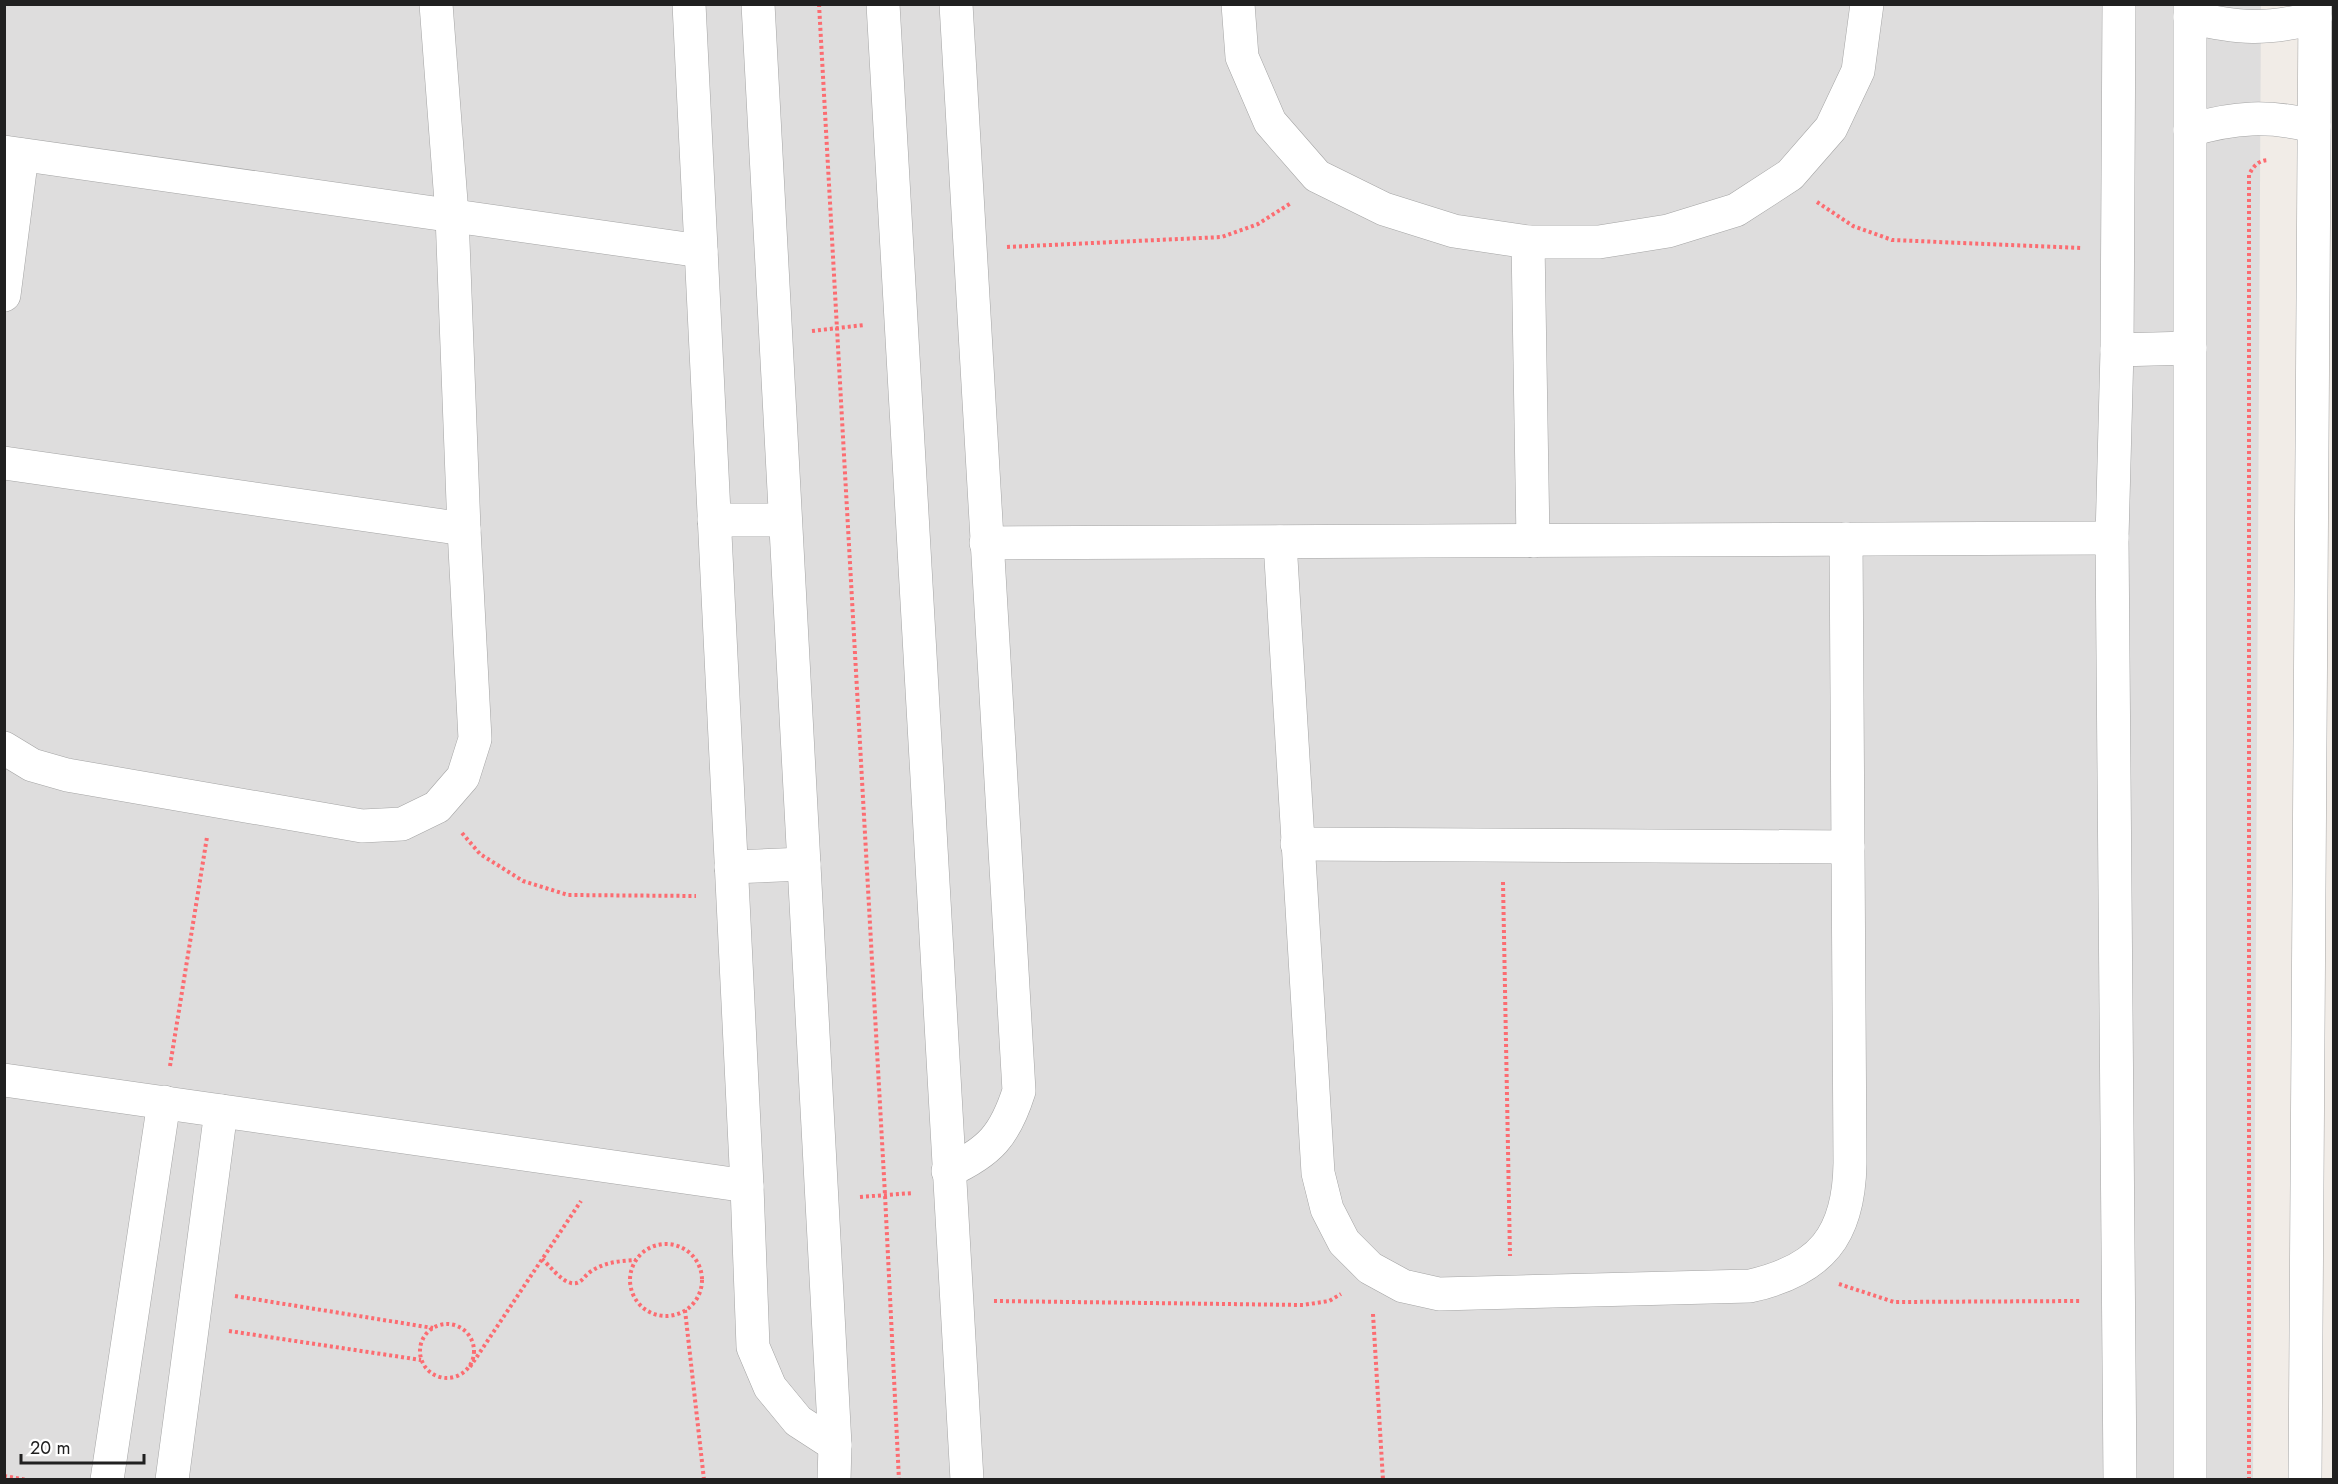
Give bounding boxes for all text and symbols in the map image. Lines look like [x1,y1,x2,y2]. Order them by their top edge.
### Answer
scale bar [21,1427,144,1465]
text: 20 m [30,1435,70,1461]

